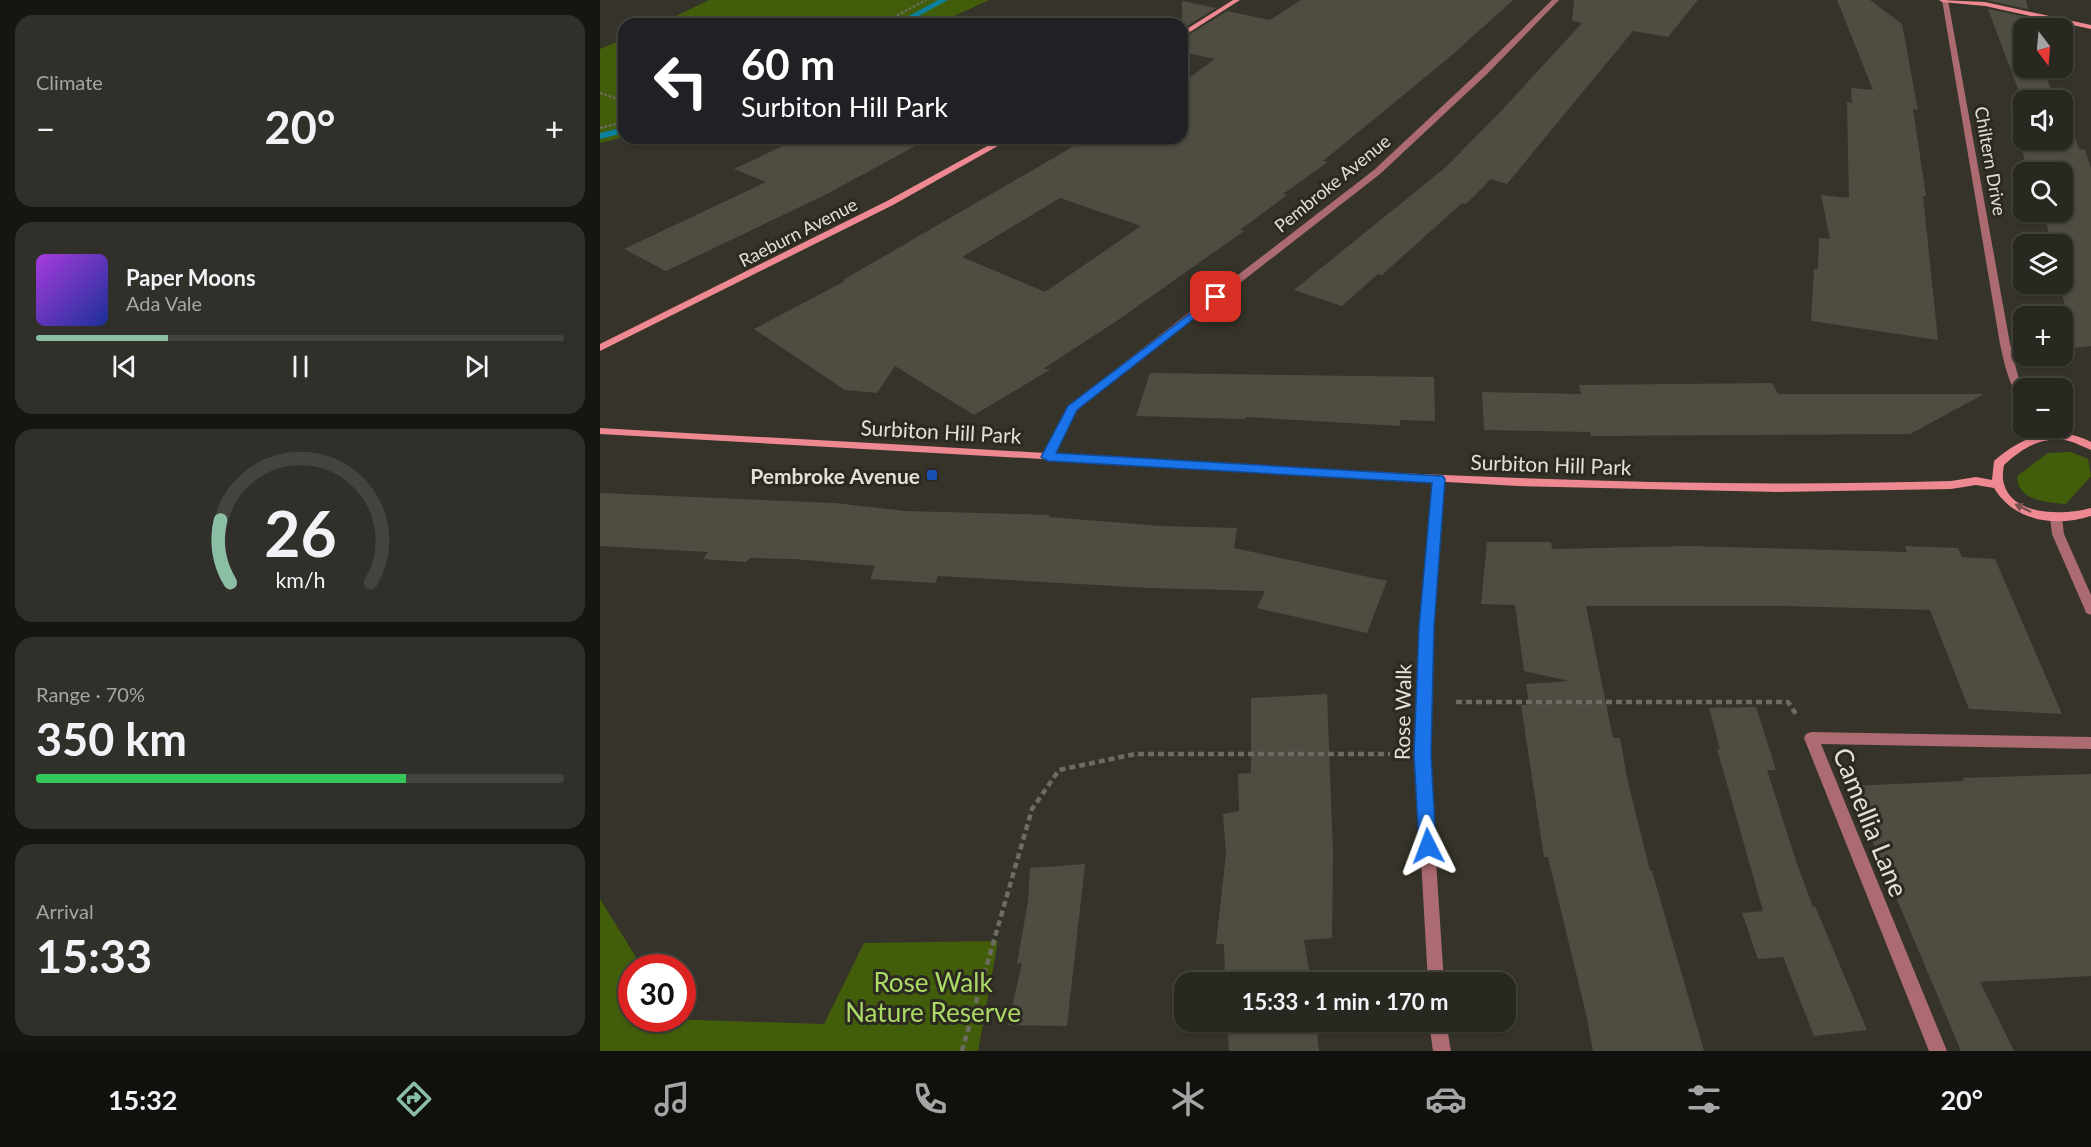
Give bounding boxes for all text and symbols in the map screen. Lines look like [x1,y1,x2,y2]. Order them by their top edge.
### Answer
north arrow [2013,18,2073,78]
map controls [2013,18,2073,438]
text: 60 m [741,39,835,89]
icon: left [642,42,720,120]
text: Climate [36,70,103,94]
text: Surbiton Hill Park [741,90,948,123]
button: sound [2013,90,2073,150]
text: 20° [265,100,335,154]
street label: Chiltern Drive [1971,105,2011,217]
text: − [36,108,55,148]
text: + [545,108,564,148]
street label: Pembroke Avenue [1270,130,1394,236]
button: search [2013,162,2073,222]
street label: Raeburn Avenue [735,193,861,271]
button: layers [2013,234,2073,294]
text: Paper Moons [126,264,256,291]
pin [1190,271,1241,322]
icon: arrive [1199,280,1232,313]
text: Ada Vale [126,291,202,315]
button: + [2013,306,2073,366]
icon: previous [108,350,141,383]
icon: pause [284,350,317,383]
icon: next [460,350,493,383]
button: − [2013,378,2073,438]
street label: Surbiton Hill Park [860,414,1022,448]
street label: Surbiton Hill Park [1470,449,1632,479]
place label: Pembroke Avenue [750,463,920,488]
marker: Pembroke Avenue [925,468,939,482]
text: 26 [264,495,336,570]
one-way arrow [2014,503,2032,513]
text: km/h [275,567,325,593]
street label: Rose Walk [1389,663,1415,760]
text: Range · 70% [36,682,145,706]
text: 350 km [36,712,187,766]
street label: Camellia Lane [1827,743,1915,901]
position arrow [1396,814,1460,878]
text: Arrival [36,899,94,923]
text: 15:33 [36,929,152,983]
speed limit sign: 30 [618,954,696,1032]
park label: Rose Walk Nature Reserve [845,966,1021,1028]
text: 15:33 · 1 min · 170 m [1242,988,1448,1015]
icon: directions [393,1078,435,1120]
icon: music [651,1078,693,1120]
icon: phone [909,1078,951,1120]
icon: climate [1167,1078,1209,1120]
icon: car [1425,1078,1467,1120]
icon: filters [1683,1078,1725,1120]
text: 15:32 [108,1083,178,1116]
text: 20° [1940,1083,1983,1116]

